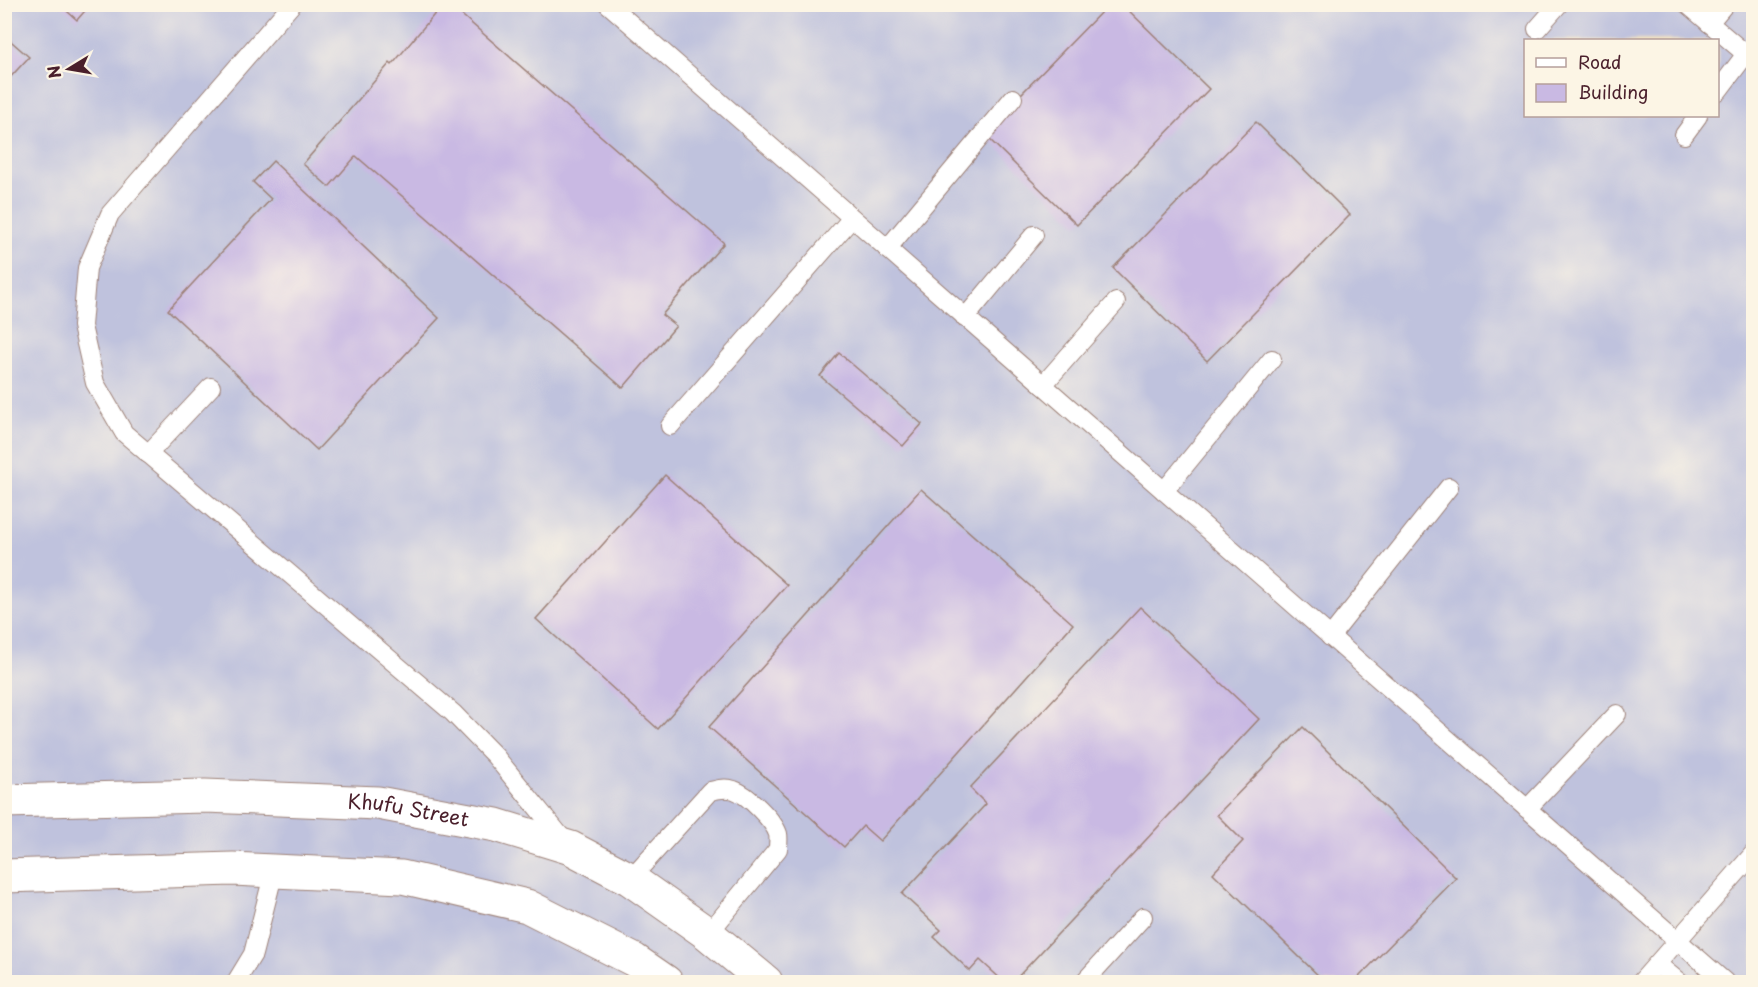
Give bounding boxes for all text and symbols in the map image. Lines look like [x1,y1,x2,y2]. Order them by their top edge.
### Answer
north arrow [39,39,99,99]
legend [1524,39,1719,117]
text: Road [1578,48,1622,75]
text: N [40,64,66,81]
text: Building [1578,78,1648,105]
street label: Khufu Street [347,786,471,834]

